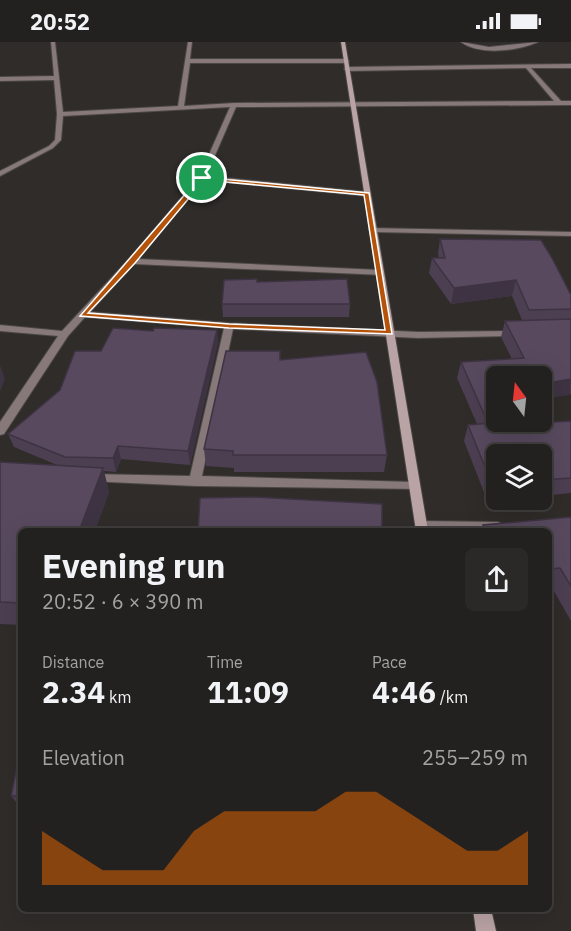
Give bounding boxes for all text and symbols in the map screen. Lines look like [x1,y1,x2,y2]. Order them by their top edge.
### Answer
text: 20:52 [30,7,90,36]
pin [176,152,227,203]
icon: arrive [185,161,218,194]
north arrow [486,366,552,432]
map controls [486,366,552,510]
button: layers [486,444,552,510]
text: Evening run [42,544,226,587]
button: share [465,548,528,611]
text: 20:52 · 6 × 390 m [42,588,203,615]
text: Distance [42,652,104,672]
text: Time [207,652,243,672]
text: Pace [372,652,407,672]
text: 2.34 [42,672,105,711]
text: 11:09 [207,672,289,711]
text: 4:46 [372,672,436,711]
text: km [105,687,132,707]
text: /km [436,687,468,707]
text: Elevation [42,744,125,771]
text: 255–259 m [422,744,528,771]

